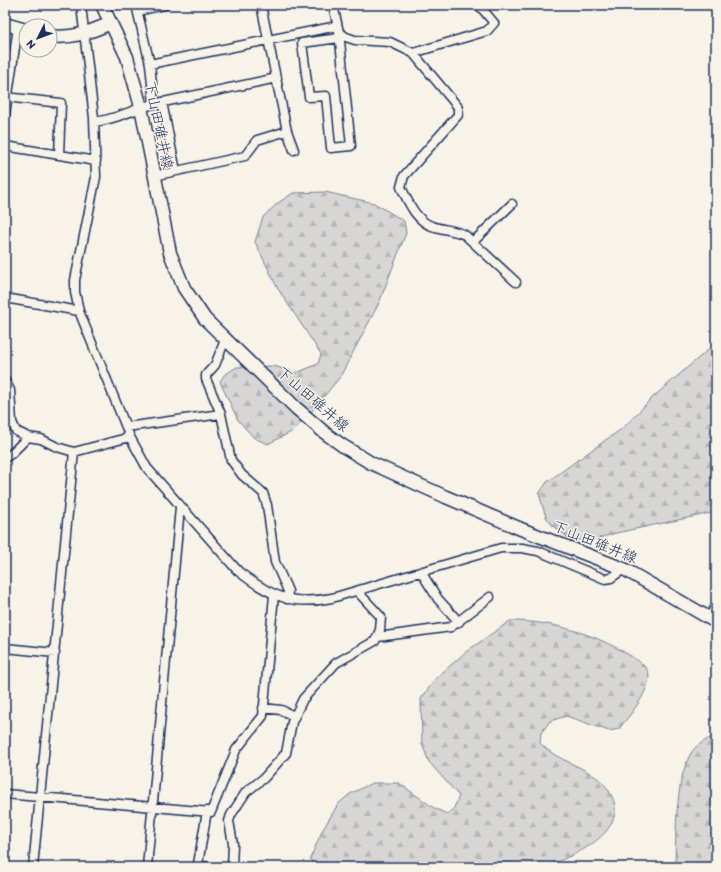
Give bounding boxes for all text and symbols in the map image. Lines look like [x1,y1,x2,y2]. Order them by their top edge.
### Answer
north arrow [18,18,58,58]
text: N [24,37,38,51]
street label: 下山田碓井線 [141,79,177,171]
street label: 下山田碓井線 [273,363,353,435]
street label: 下山田碓井線 [550,517,640,567]

